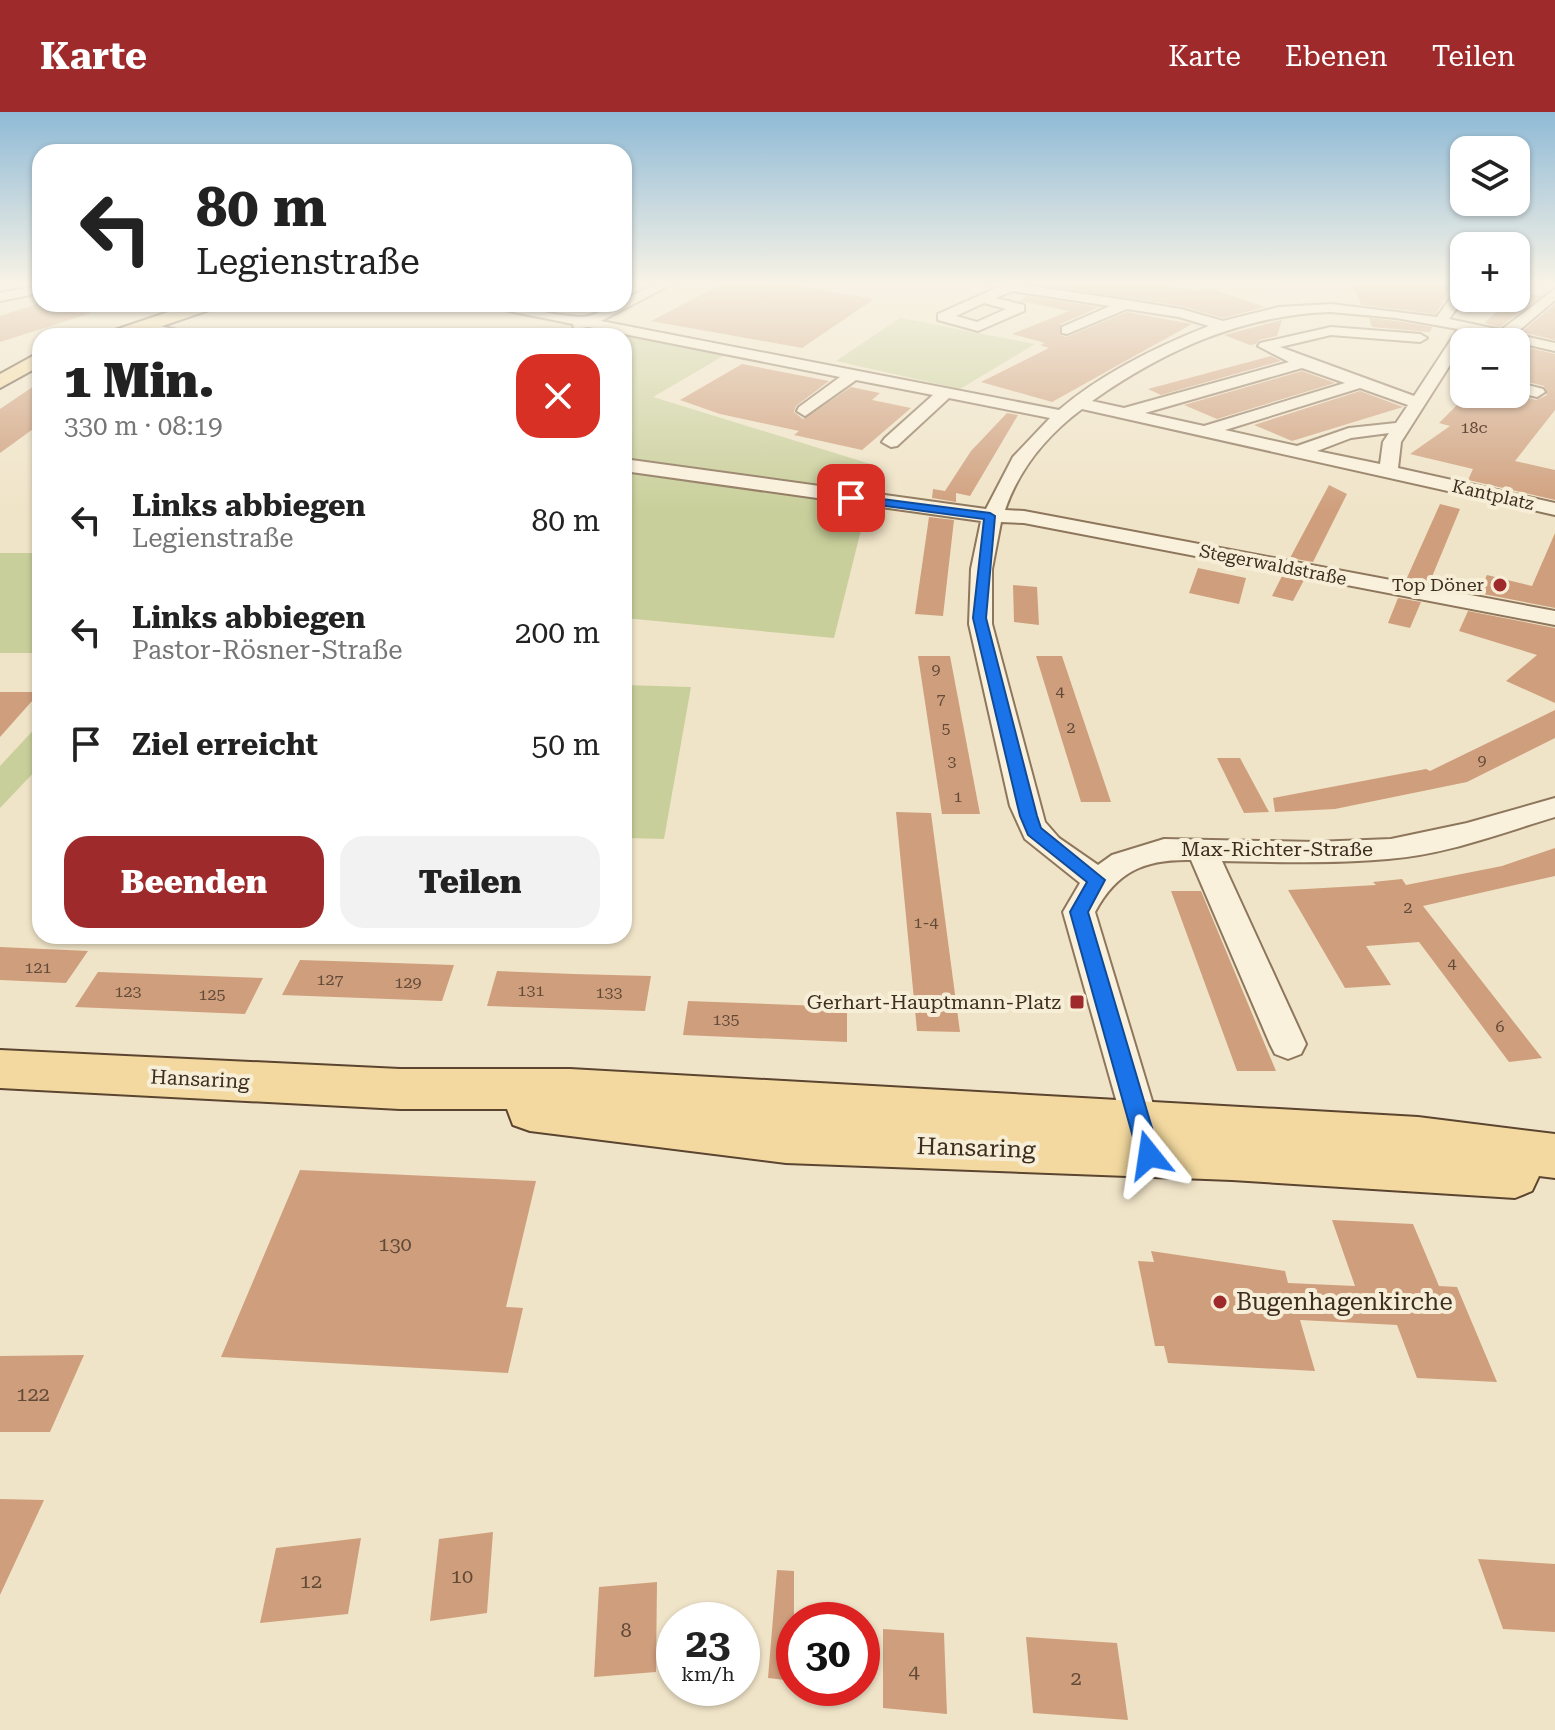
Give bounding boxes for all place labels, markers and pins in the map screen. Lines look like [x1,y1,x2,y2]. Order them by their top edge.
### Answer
pin [817,464,885,532]
place label: Top Döner [1392,574,1484,595]
marker: Top Döner [1491,576,1509,594]
place label: Gerhart-Hauptmann-Platz [807,990,1061,1014]
marker: Gerhart-Hauptmann-Platz [1068,993,1086,1011]
place label: Bugenhagenkirche [1236,1288,1453,1316]
marker: Bugenhagenkirche [1211,1293,1229,1311]

